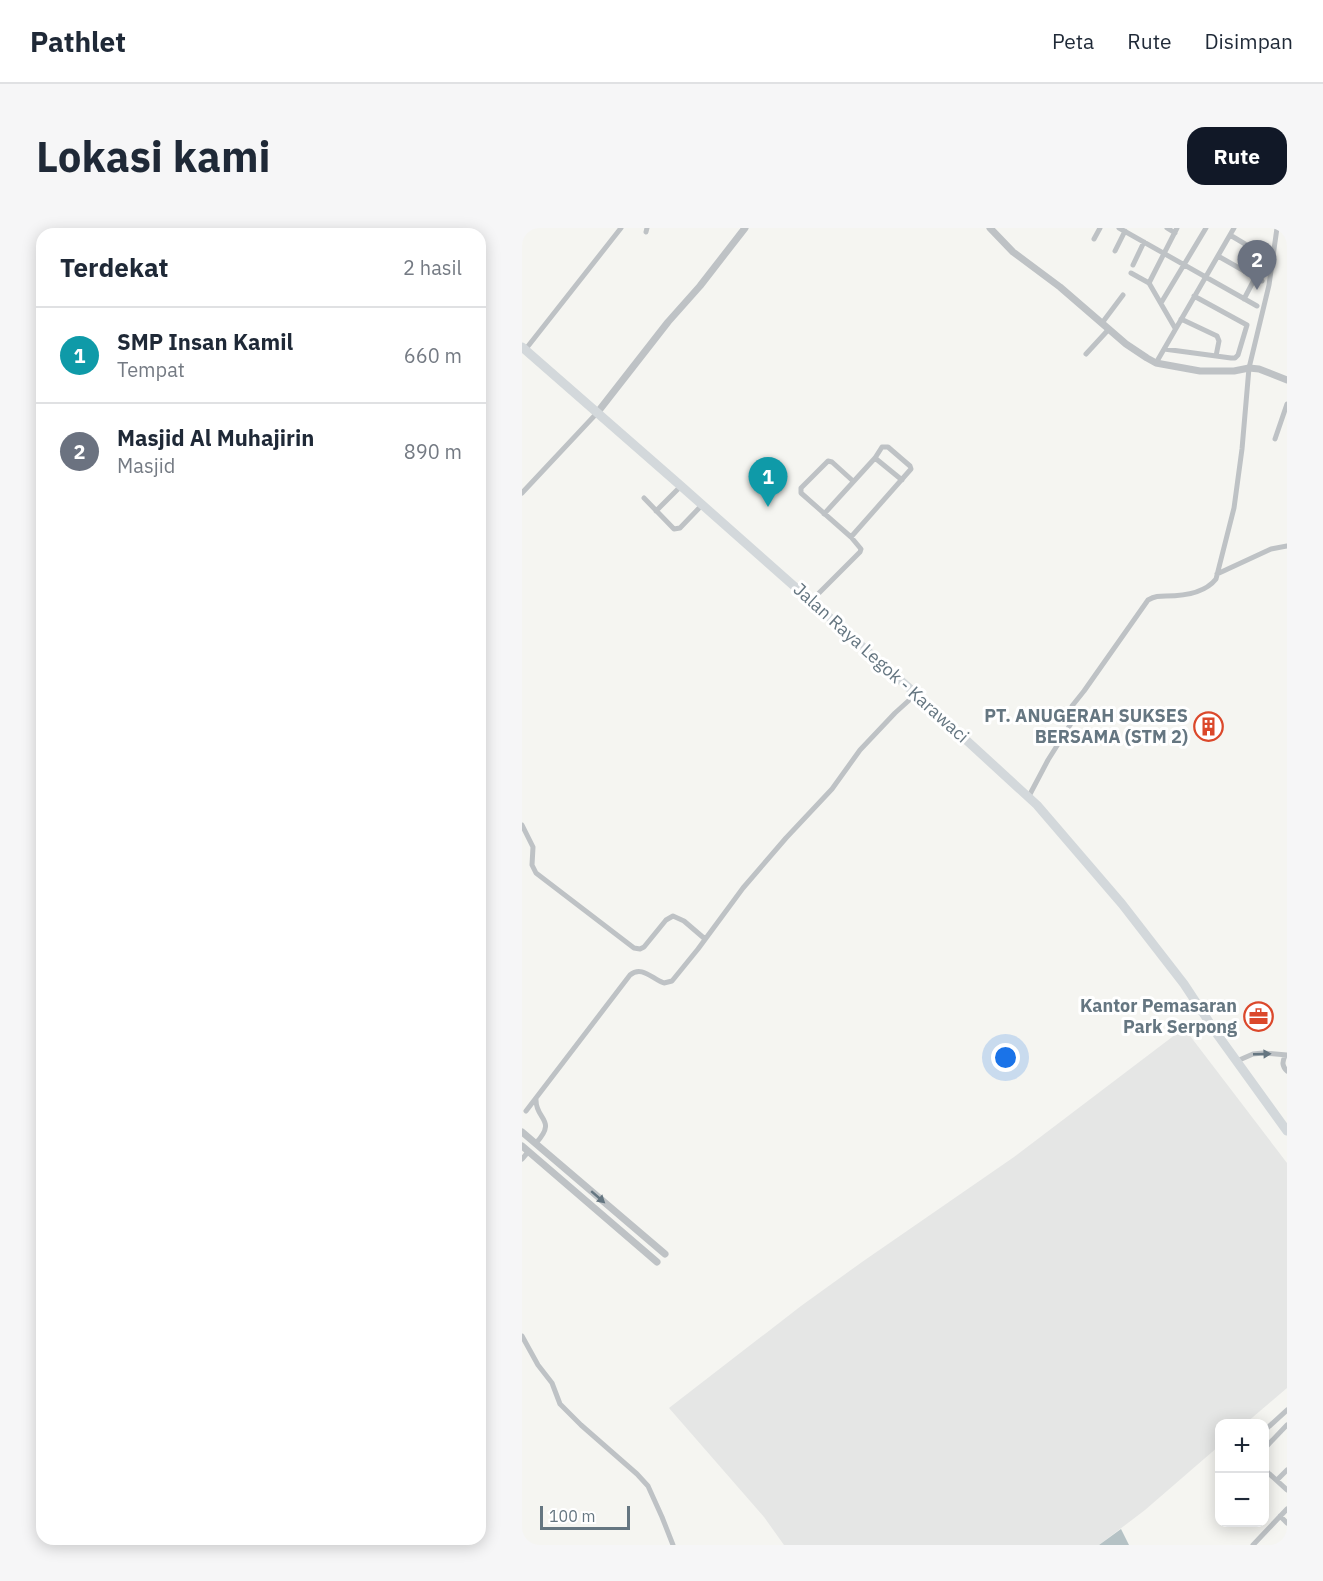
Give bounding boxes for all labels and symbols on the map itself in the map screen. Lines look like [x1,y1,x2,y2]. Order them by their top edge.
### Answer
pin: 2 [1238,241,1276,290]
pin: 1 [748,458,788,507]
street label: Jalan Raya Legok - Karawaci [789,578,974,748]
place label: PT. ANUGERAH SUKSES BERSAMA (STM 2) [984,704,1188,748]
building icon: PT. ANUGERAH SUKSES BERSAMA (STM 2) [1193,710,1225,742]
place label: Kantor Pemasaran Park Serpong [1080,994,1237,1038]
office icon: Kantor Pemasaran Park Serpong [1242,1000,1274,1032]
your location [991,1043,1020,1072]
one-way arrow [1252,1050,1271,1059]
one-way arrow [590,1190,605,1203]
scale bar [540,1503,630,1530]

